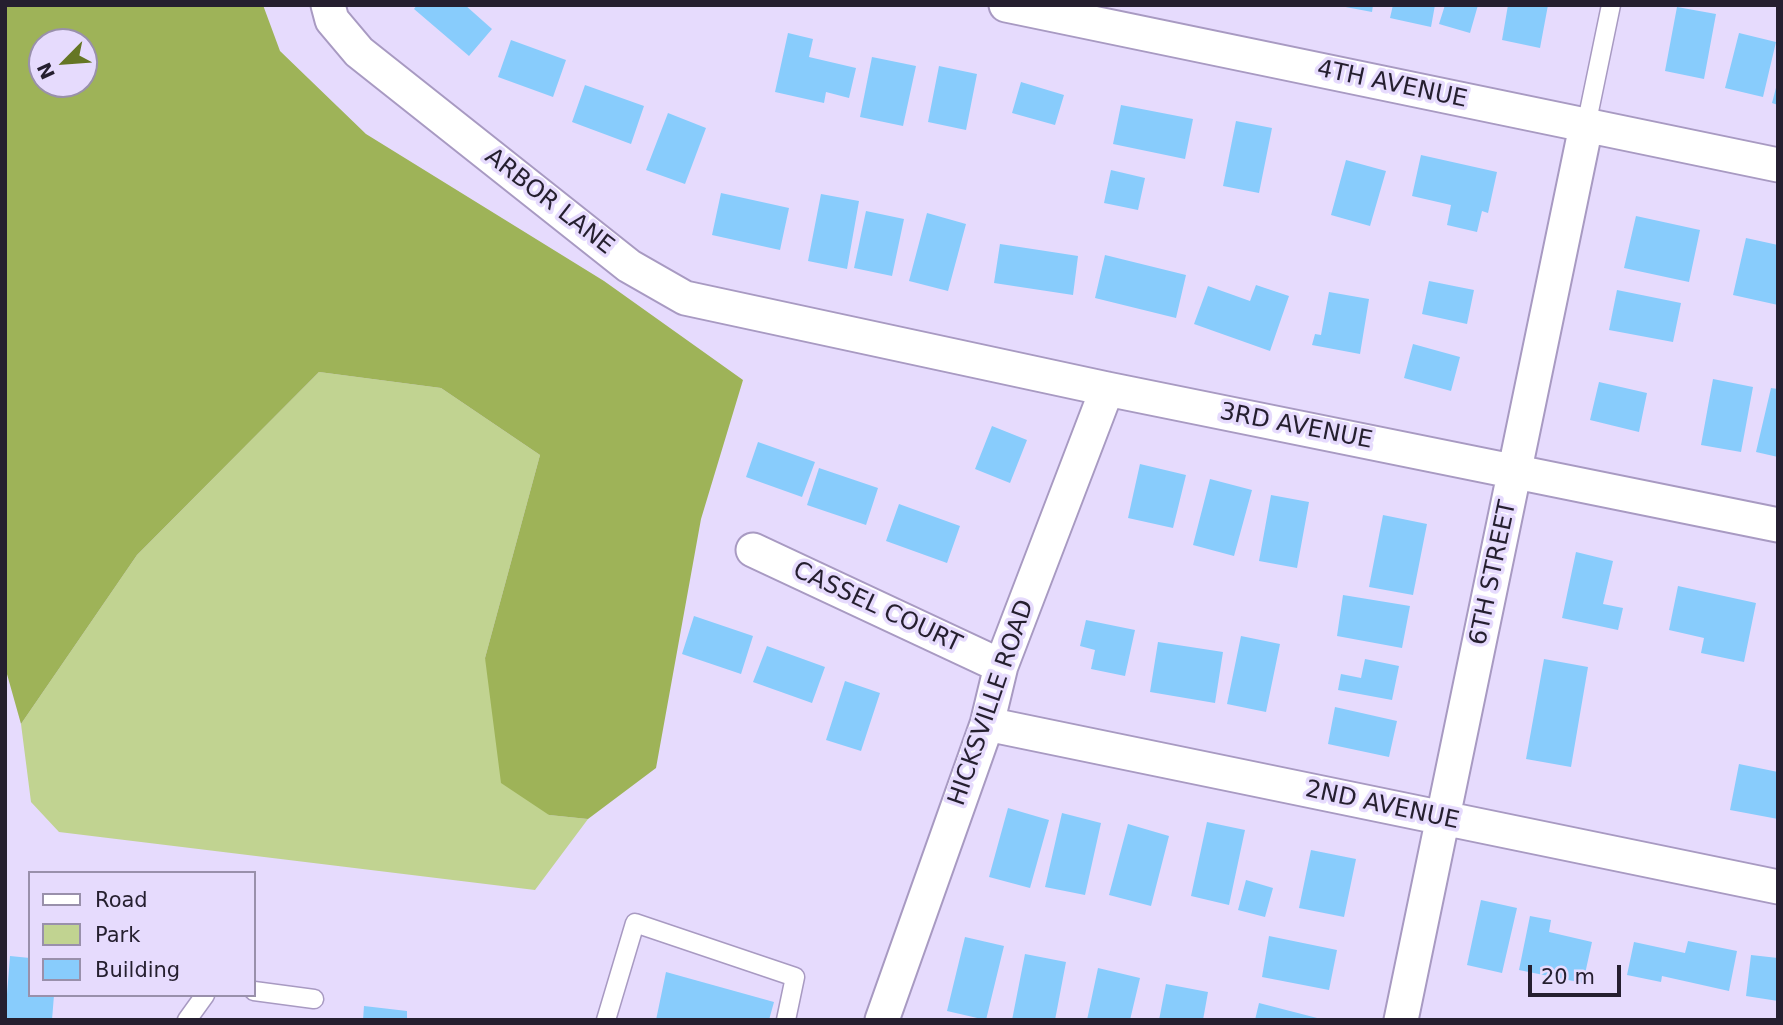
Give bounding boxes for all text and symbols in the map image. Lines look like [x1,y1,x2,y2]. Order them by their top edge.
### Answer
north arrow [28,28,98,98]
street label: 4TH AVENUE [1314,55,1470,115]
text: N [32,59,59,83]
street label: ARBOR LANE [479,143,619,261]
street label: 3RD AVENUE [1217,398,1375,456]
street label: 6TH STREET [1465,498,1523,648]
street label: CASSEL COURT [788,556,966,660]
street label: HICKSVILLE ROAD [943,596,1041,810]
street label: 2ND AVENUE [1302,776,1462,836]
legend [28,871,256,997]
text: Road [95,888,148,912]
text: Park [95,923,140,947]
scale bar [1531,951,1624,995]
text: Building [95,958,180,982]
text: 20 m [1541,965,1595,989]

